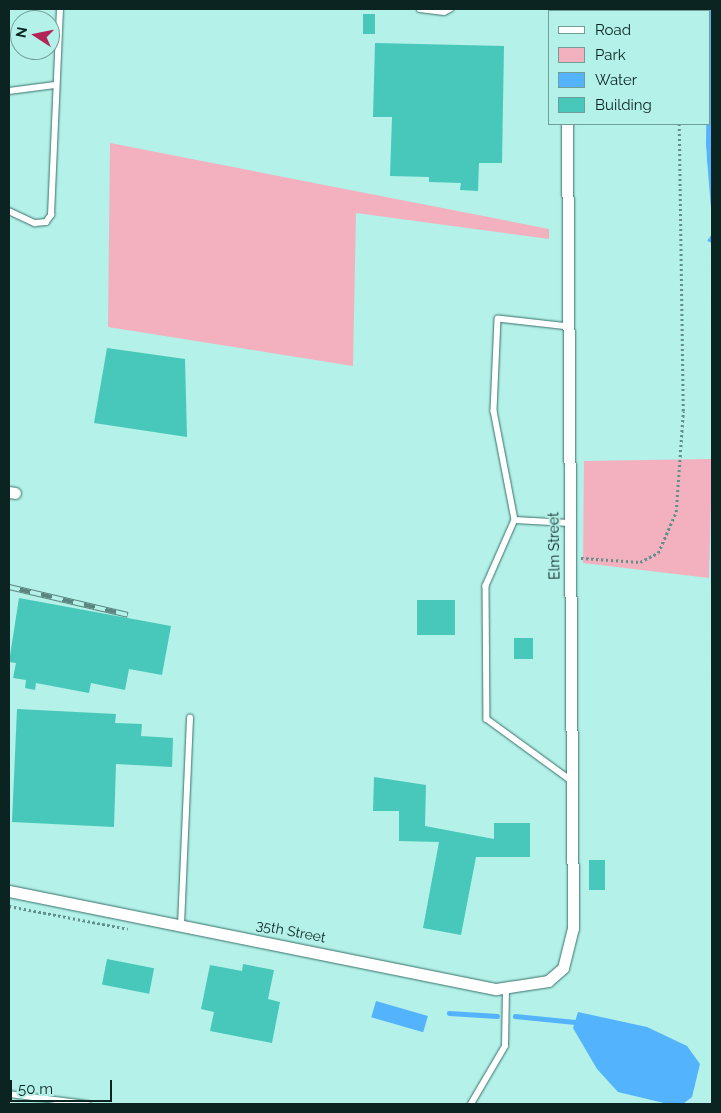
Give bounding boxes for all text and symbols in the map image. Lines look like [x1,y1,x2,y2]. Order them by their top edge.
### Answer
north arrow [10,10,60,60]
legend [548,10,711,125]
text: Road [595,21,631,39]
text: N [12,26,30,39]
text: Park [595,46,626,64]
text: Water [595,71,637,89]
text: Building [595,96,652,114]
street label: Elm Street [545,512,563,580]
street label: 35th Street [255,916,327,946]
scale bar [12,1070,115,1102]
text: 50 m [18,1080,53,1098]

